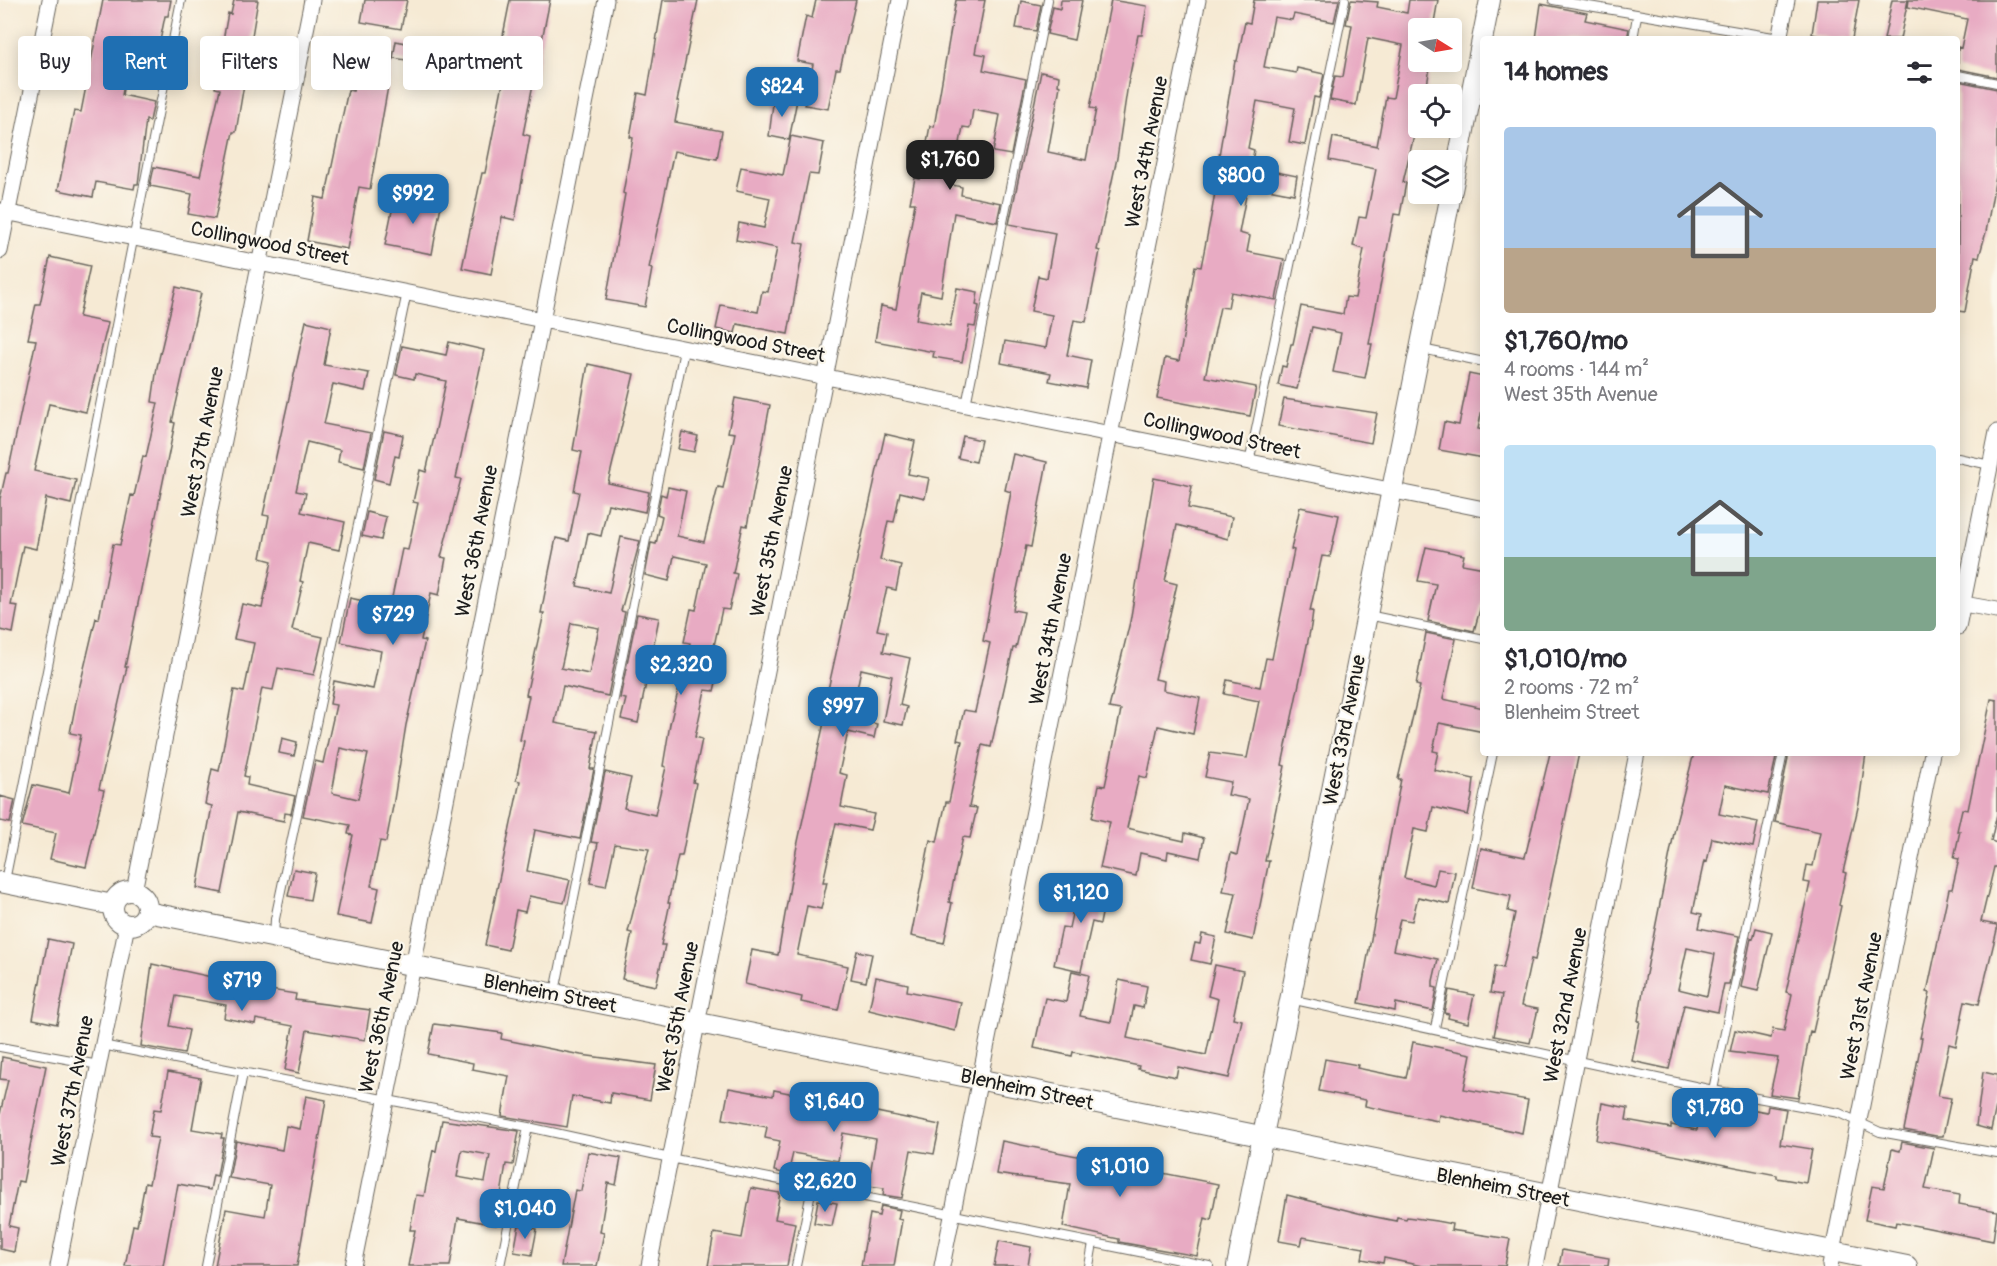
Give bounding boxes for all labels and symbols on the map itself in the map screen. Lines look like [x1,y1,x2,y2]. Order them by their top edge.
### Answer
north arrow [1408,18,1462,72]
pin: $824 [746,67,818,118]
street label: West 34th Avenue [1119,74,1174,230]
pin: $1,760 [901,140,999,191]
pin: $800 [1205,156,1277,207]
pin: $992 [377,174,449,225]
street label: Collingwood Street [189,216,352,271]
street label: Collingwood Street [665,313,828,368]
street label: West 37th Avenue [176,364,229,520]
street label: Collingwood Street [1141,407,1304,465]
street label: West 36th Avenue [449,463,504,619]
street label: West 35th Avenue [745,463,798,619]
street label: West 34th Avenue [1023,551,1078,707]
pin: $729 [357,595,429,646]
pin: $2,320 [632,645,730,696]
street label: West 33rd Avenue [1318,653,1371,808]
pin: $997 [807,687,879,738]
pin: $1,120 [1032,873,1130,924]
street label: West 32nd Avenue [1538,925,1593,1085]
street label: West 31st Avenue [1835,930,1888,1082]
street label: West 36th Avenue [353,939,410,1095]
street label: West 35th Avenue [651,939,704,1095]
pin: $719 [206,961,278,1012]
street label: Blenheim Street [481,968,620,1019]
street label: West 37th Avenue [46,1013,99,1169]
street label: Blenheim Street [958,1063,1097,1116]
pin: $1,640 [785,1082,883,1133]
pin: $1,780 [1666,1088,1764,1139]
pin: $1,010 [1071,1147,1169,1198]
pin: $2,620 [776,1162,874,1213]
street label: Blenheim Street [1434,1162,1573,1213]
pin: $1,040 [476,1189,574,1240]

